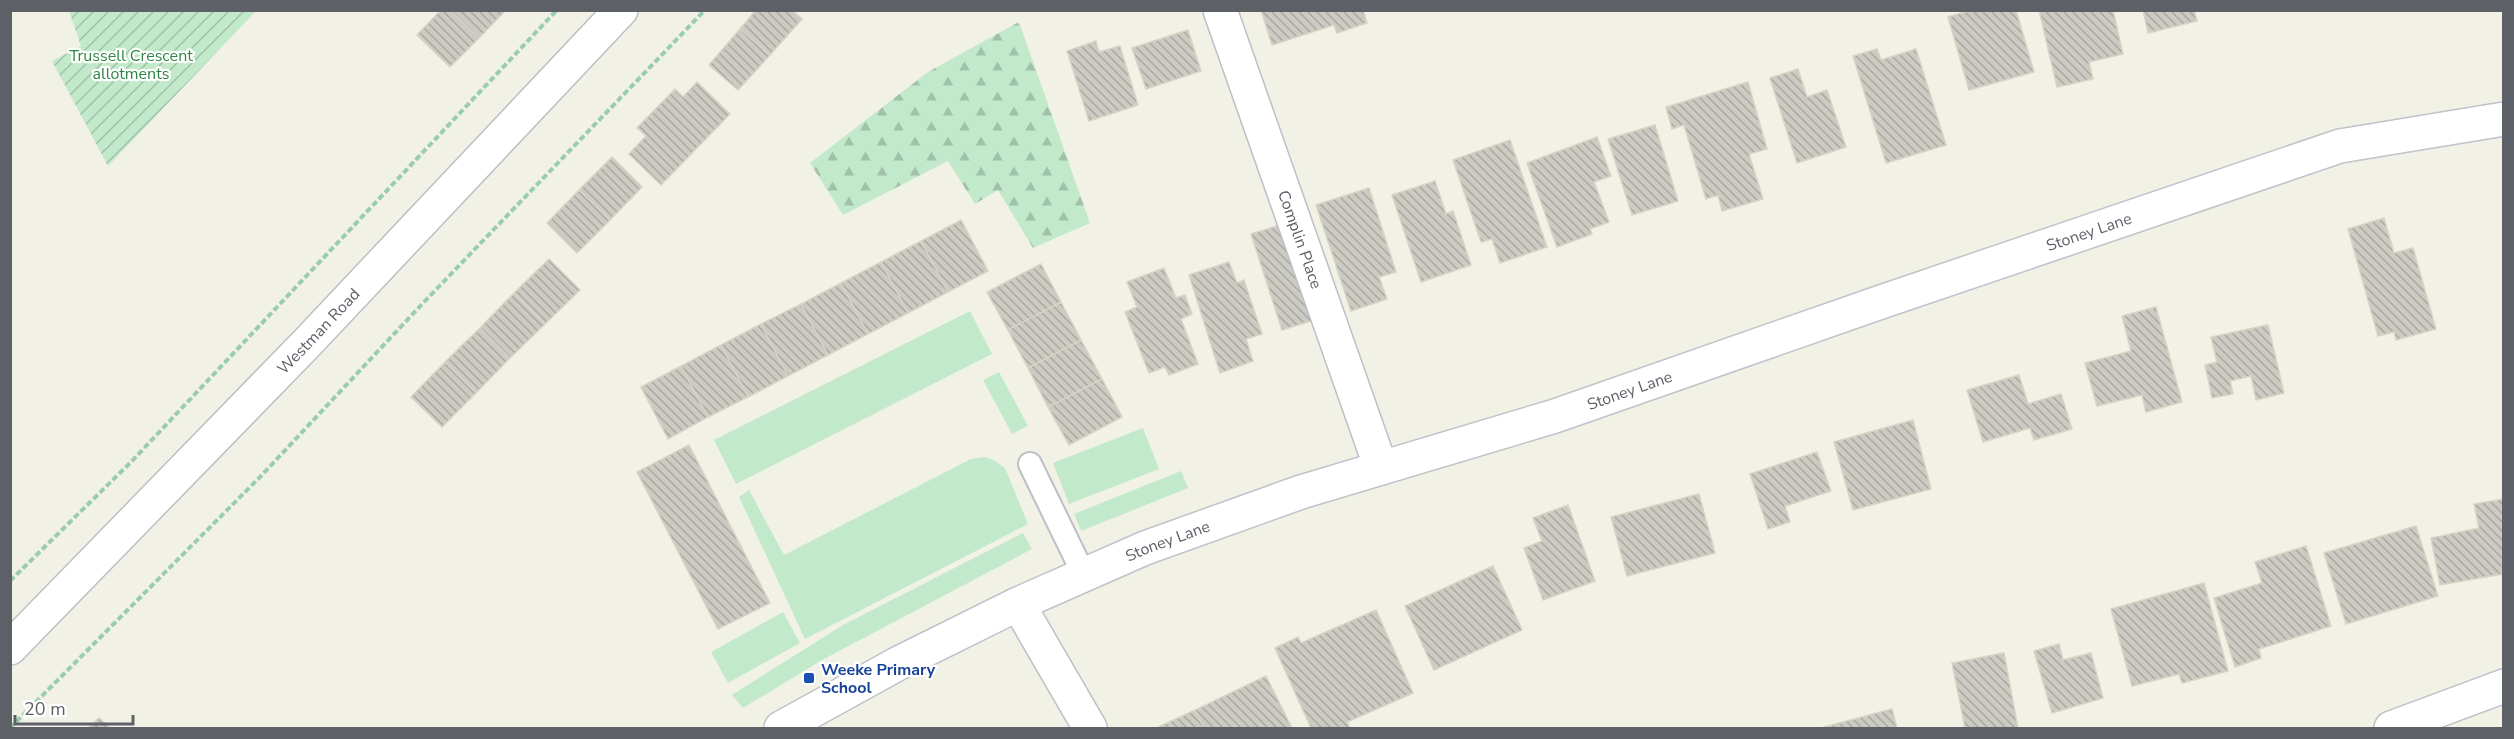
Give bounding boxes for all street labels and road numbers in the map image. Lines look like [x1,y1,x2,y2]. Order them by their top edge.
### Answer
street label: Complin Place [1272,187,1327,292]
street label: Stoney Lane [2043,208,2135,257]
street label: Westman Road [272,284,365,379]
street label: Stoney Lane [1584,366,1675,416]
street label: Stoney Lane [1122,516,1213,567]

